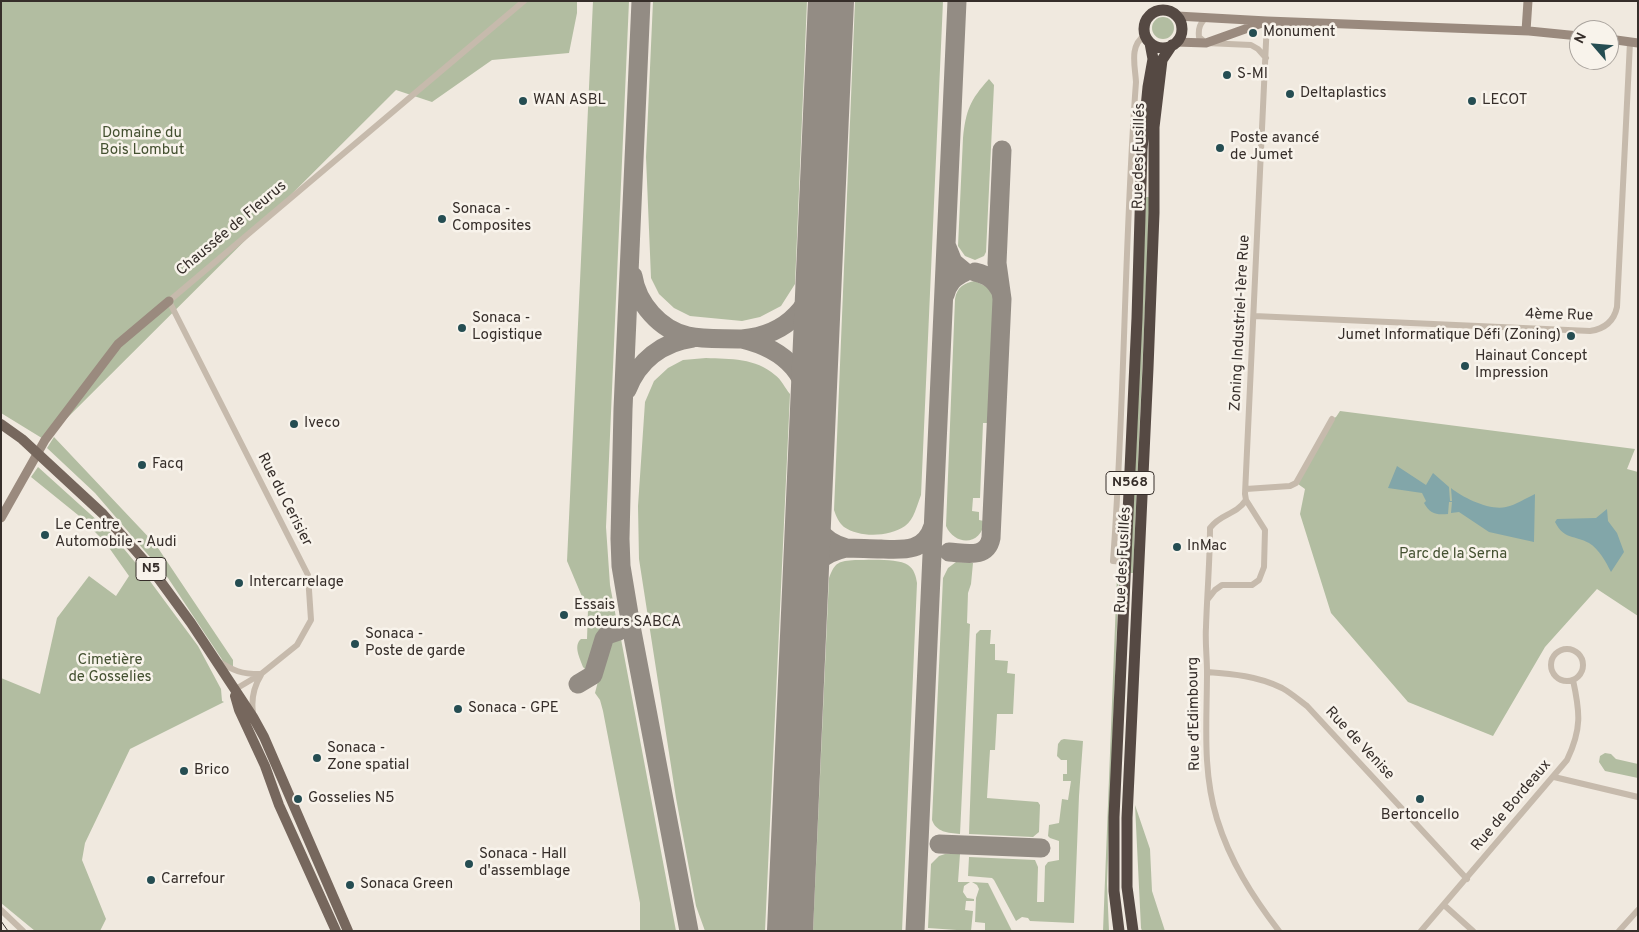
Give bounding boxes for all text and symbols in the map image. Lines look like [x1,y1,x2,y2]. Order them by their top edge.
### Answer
north arrow [1569,20,1619,70]
place label: Monument [1263,24,1335,42]
marker: Monument [1247,27,1259,39]
text: N [1571,30,1591,47]
place label: S-MI [1237,66,1268,84]
marker: S-MI [1221,69,1233,81]
place label: Deltaplastics [1300,85,1386,103]
marker: Deltaplastics [1284,88,1296,100]
place label: WAN ASBL [533,92,606,110]
place label: LECOT [1482,92,1527,110]
marker: WAN ASBL [517,95,529,107]
marker: LECOT [1466,95,1478,107]
street label: Rue des Fusillés [1130,102,1150,210]
park label: Domaine du Bois Lombut [100,125,184,160]
place label: Poste avancé de Jumet [1230,130,1319,165]
marker: Poste avancé de Jumet [1214,142,1226,154]
street label: Chaussée de Fleurus [173,178,291,280]
place label: Sonaca - Composites [452,201,531,236]
marker: Sonaca - Composites [436,213,448,225]
street label: Zoning Industriel-1ère Rue [1227,234,1255,412]
street label: 4ème Rue [1525,306,1593,326]
place label: Sonaca - Logistique [472,310,542,345]
marker: Sonaca - Logistique [456,322,468,334]
place label: Jumet Informatique Défi (Zoning) [1337,327,1561,345]
marker: Jumet Informatique Défi (Zoning) [1565,330,1577,342]
place label: Hainaut Concept Impression [1475,348,1587,383]
marker: Hainaut Concept Impression [1459,360,1471,372]
place label: Iveco [304,415,340,433]
marker: Iveco [288,418,300,430]
street label: Rue du Cerisier [253,450,315,550]
place label: Facq [152,456,183,474]
marker: Facq [136,459,148,471]
road number: N568 [1106,472,1154,494]
street label: Rue des Fusillés [1112,506,1136,614]
place label: Le Centre Automobile - Audi [55,517,177,552]
marker: Le Centre Automobile - Audi [39,529,51,541]
place label: InMac [1187,538,1227,556]
marker: InMac [1171,541,1183,553]
park label: Parc de la Serna [1399,546,1507,564]
road number: N5 [136,558,166,580]
place label: Intercarrelage [249,574,344,592]
marker: Intercarrelage [233,577,245,589]
place label: Essais moteurs SABCA [574,597,681,632]
marker: Essais moteurs SABCA [558,609,570,621]
place label: Sonaca - Poste de garde [365,626,465,661]
marker: Sonaca - Poste de garde [349,638,361,650]
park label: Cimetière de Gosselies [68,652,152,687]
street label: Rue d'Edimbourg [1185,657,1205,771]
place label: Sonaca - GPE [468,700,559,718]
marker: Sonaca - GPE [452,703,464,715]
street label: Rue de Venise [1321,704,1397,784]
place label: Sonaca - Zone spatial [327,740,409,775]
marker: Sonaca - Zone spatial [311,752,323,764]
street label: Rue de Bordeaux [1468,757,1556,855]
place label: Brico [194,762,229,780]
marker: Brico [178,765,190,777]
place label: Gosselies N5 [308,790,395,808]
marker: Gosselies N5 [292,793,304,805]
marker: Bertoncello [1414,793,1426,805]
place label: Bertoncello [1381,807,1459,825]
place label: Sonaca - Hall d'assemblage [479,846,570,881]
marker: Sonaca - Hall d'assemblage [463,858,475,870]
place label: Carrefour [161,871,225,889]
marker: Carrefour [145,874,157,886]
place label: Sonaca Green [360,876,453,894]
marker: Sonaca Green [344,879,356,891]

